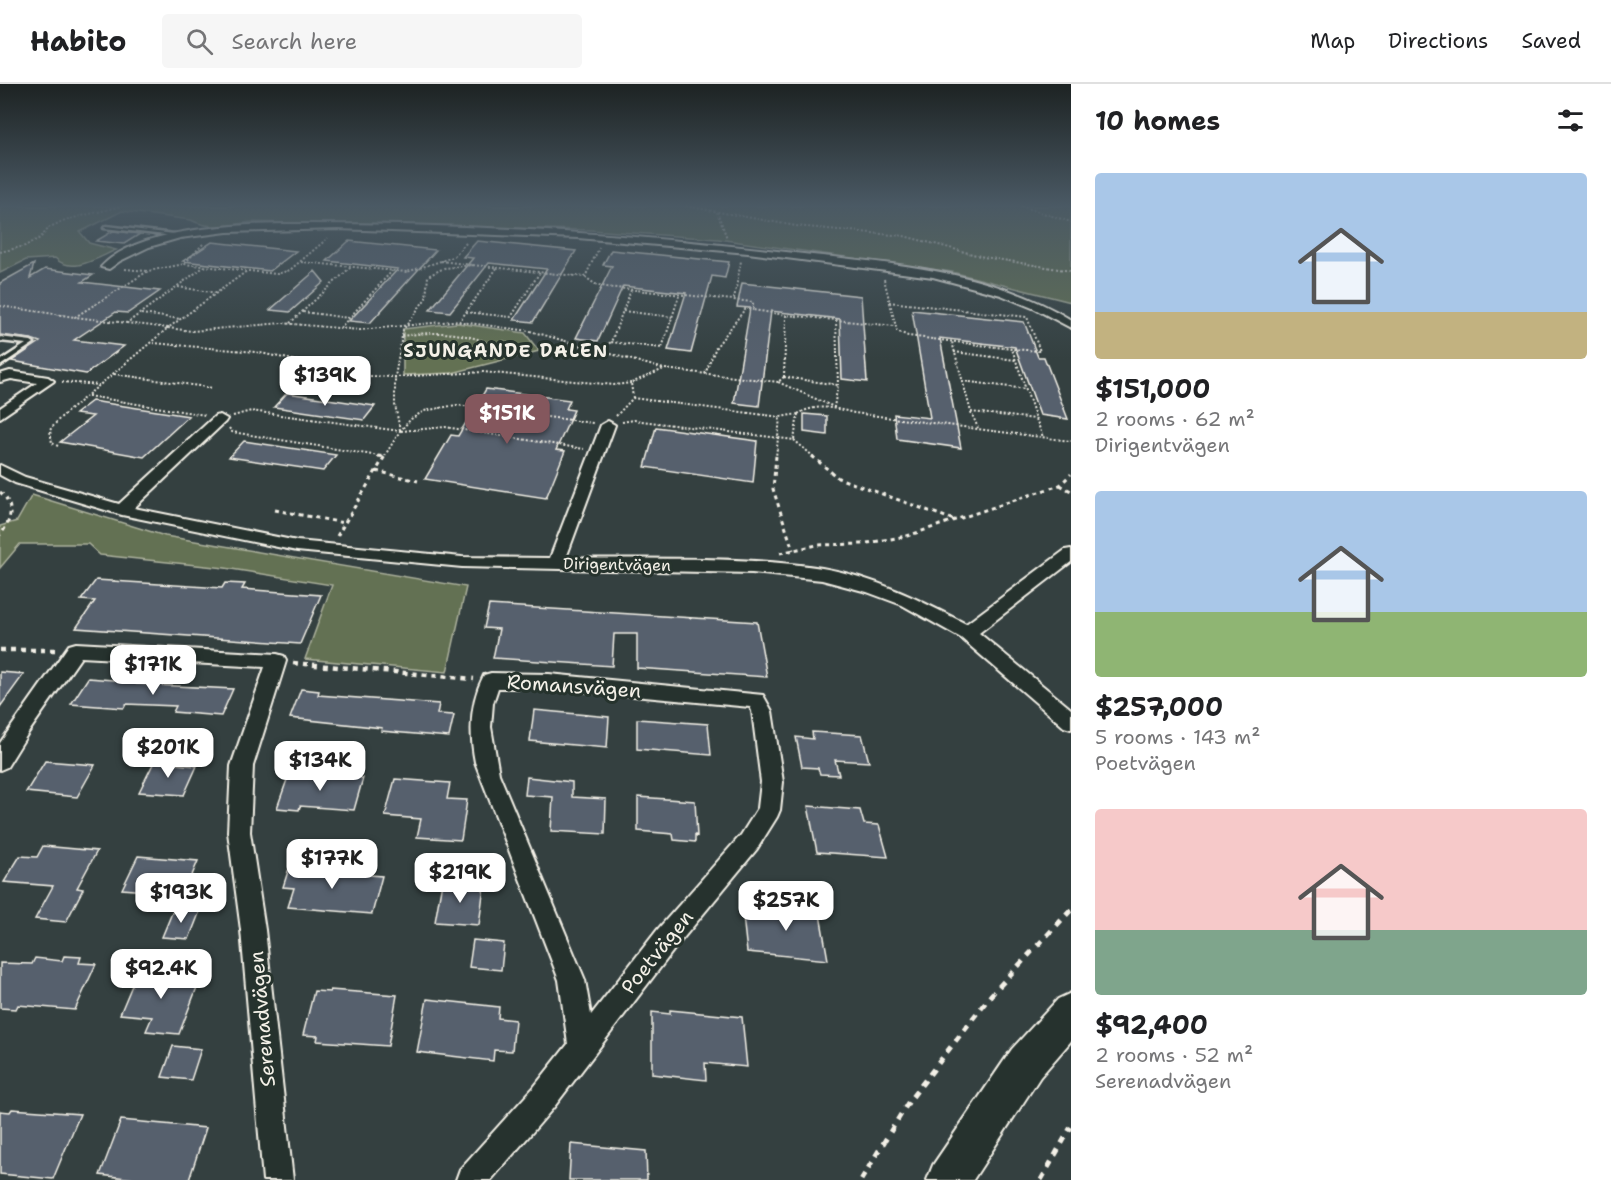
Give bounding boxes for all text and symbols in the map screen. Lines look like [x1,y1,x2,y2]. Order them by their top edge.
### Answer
search box [162,14,582,68]
text: Habito [30,22,126,60]
icon: search [183,25,216,58]
text: Search here [231,27,357,56]
text: Map [1310,27,1355,55]
text: Directions [1388,27,1488,55]
text: Saved [1521,27,1581,55]
text: 10 homes [1095,103,1220,138]
icon: filters [1554,104,1587,137]
icon: home [1287,212,1395,320]
district label: SJUNGANDE DALEN [403,339,609,363]
pin: $139K [283,356,367,407]
text: $139K [294,362,356,388]
text: $151,000 [1095,371,1211,406]
pin: $151K [465,394,549,445]
text: $151K [479,400,535,426]
text: 2 rooms · 62 m² [1095,406,1255,432]
text: Dirigentvägen [1095,432,1230,458]
icon: home [1287,530,1395,638]
street label: Dirigentvägen [563,553,671,576]
pin: $171K [111,645,195,696]
text: $171K [124,651,182,677]
street label: Romansvägen [506,668,642,704]
text: $257,000 [1095,689,1223,724]
text: 5 rooms · 143 m² [1095,724,1260,750]
pin: $201K [126,728,210,779]
text: $201K [136,734,200,760]
pin: $134K [278,741,362,792]
text: $134K [288,747,352,773]
text: Poetvägen [1095,750,1196,776]
pin: $177K [290,839,374,890]
text: $177K [301,845,364,871]
icon: home [1287,848,1395,956]
pin: $219K [418,853,502,904]
text: $219K [429,859,491,885]
pin: $193K [139,873,223,924]
text: $193K [149,879,213,905]
pin: $257K [744,881,828,932]
text: $257K [752,887,820,913]
street label: Poetvägen [615,905,699,999]
pin: $92.4K [112,949,210,1000]
street label: Serenadvägen [243,950,281,1088]
text: $92.4K [125,955,197,981]
text: $92,400 [1095,1007,1208,1042]
text: 2 rooms · 52 m² [1095,1042,1253,1068]
text: Serenadvägen [1095,1068,1231,1094]

